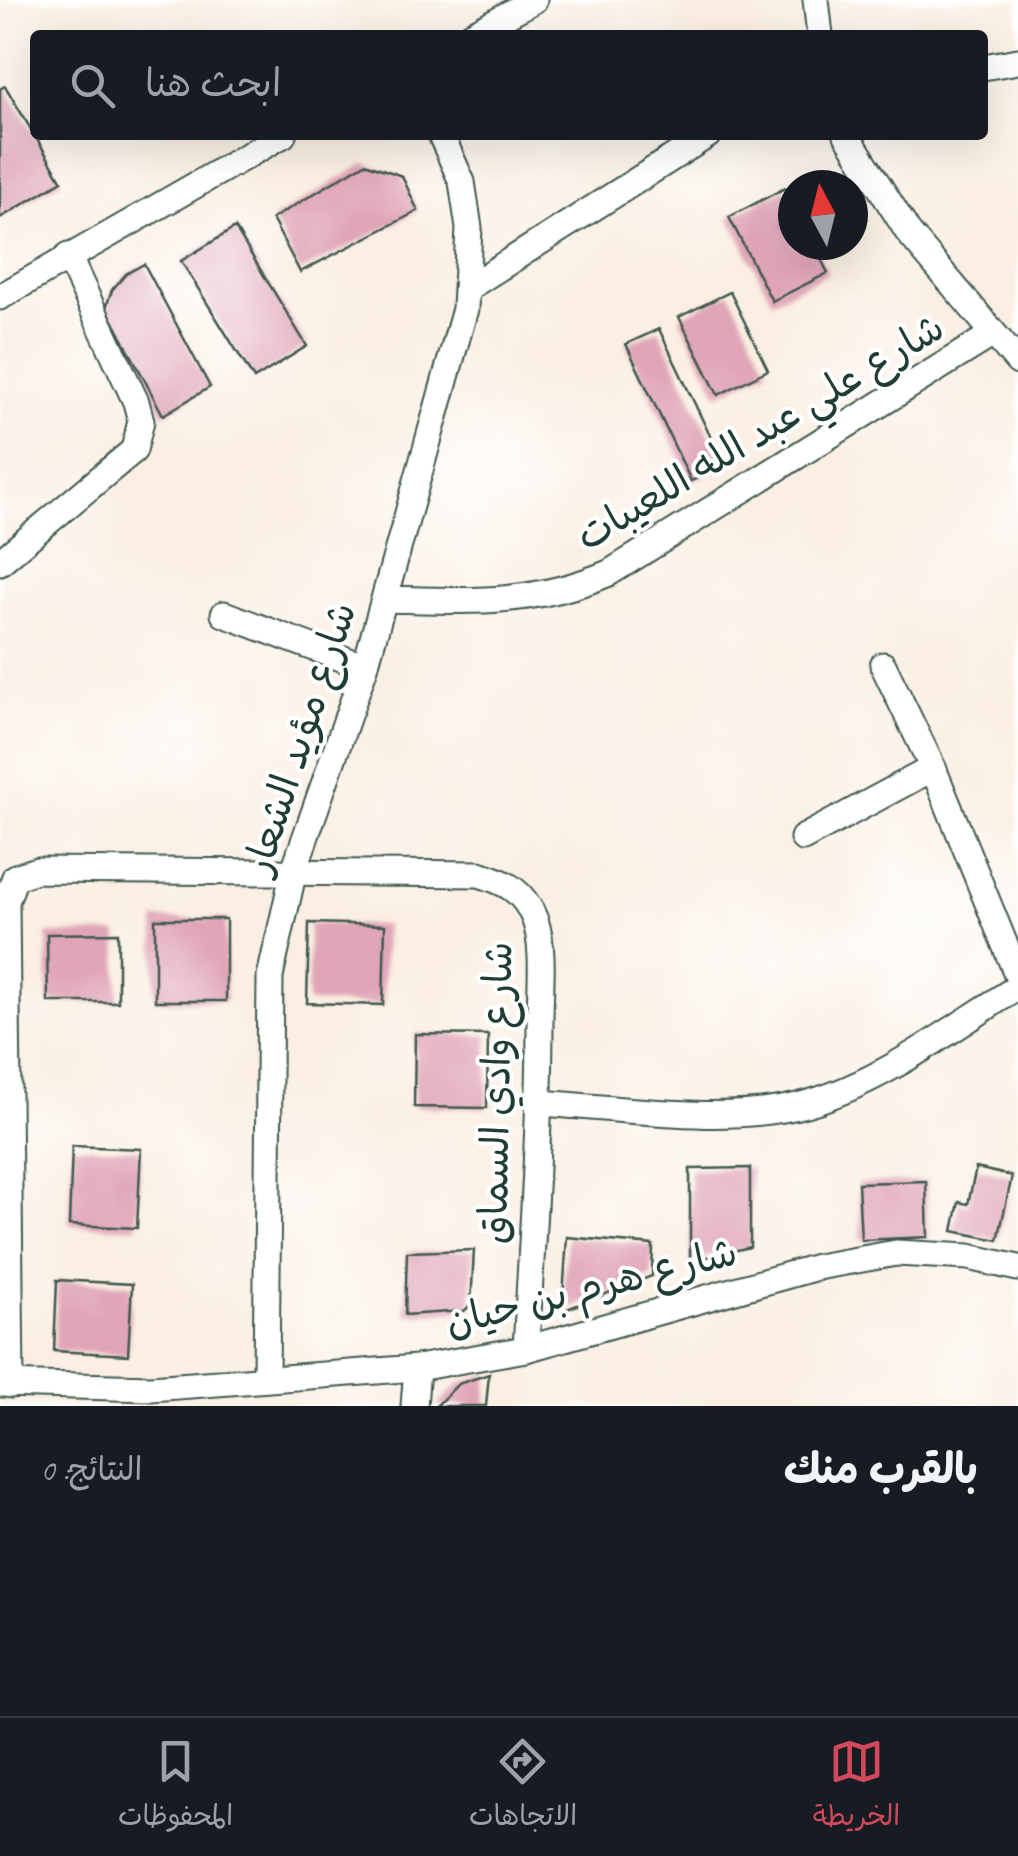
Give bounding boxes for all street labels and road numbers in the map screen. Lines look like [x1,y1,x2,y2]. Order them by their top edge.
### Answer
street label: شارع علي عبد الله اللعيبات [567,302,958,569]
street label: شارع مؤيد الشعار [232,596,369,884]
street label: شارع وادي السماق [468,941,527,1245]
street label: شارع هرم بن حيان [440,1227,743,1352]

